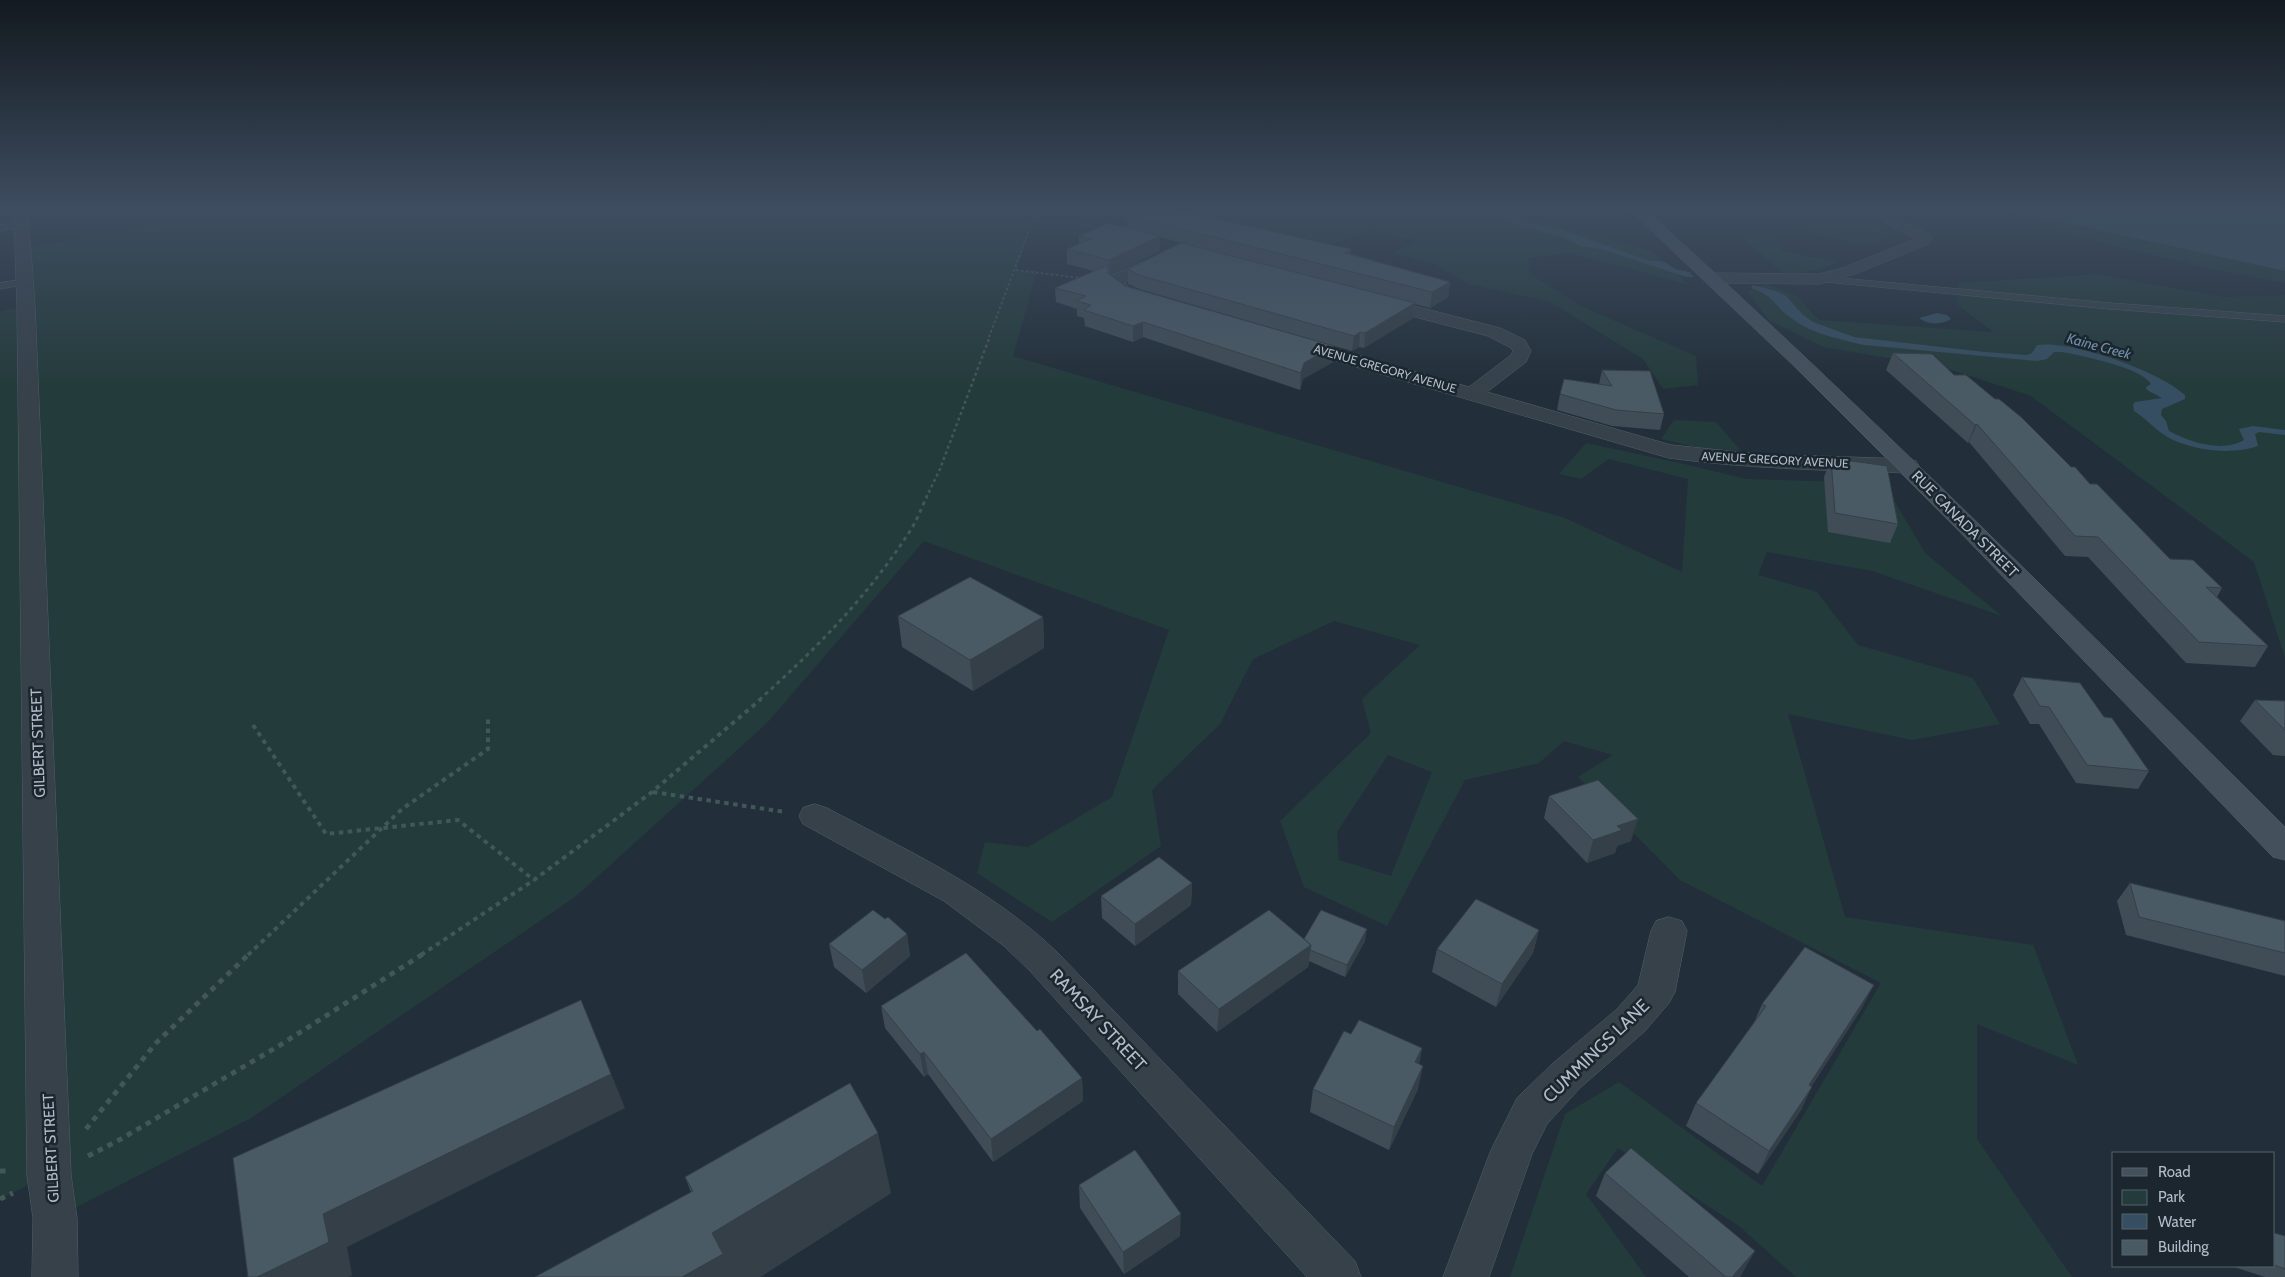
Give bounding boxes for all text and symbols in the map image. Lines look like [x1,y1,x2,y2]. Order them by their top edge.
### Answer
water label: Kaine Creek [2065,329,2134,363]
street label: AVENUE GREGORY AVENUE [1312,341,1458,396]
street label: AVENUE GREGORY AVENUE [1701,448,1849,471]
street label: RUE CANADA STREET [1908,467,2022,581]
street label: GILBERT STREET [27,688,49,798]
street label: RAMSAY STREET [1045,964,1151,1076]
street label: CUMMINGS LANE [1538,995,1654,1107]
street label: GILBERT STREET [39,1093,63,1203]
legend [2112,1152,2275,1267]
text: Road [2158,1163,2191,1181]
text: Park [2158,1188,2185,1206]
text: Water [2158,1213,2196,1231]
text: Building [2158,1238,2209,1256]

